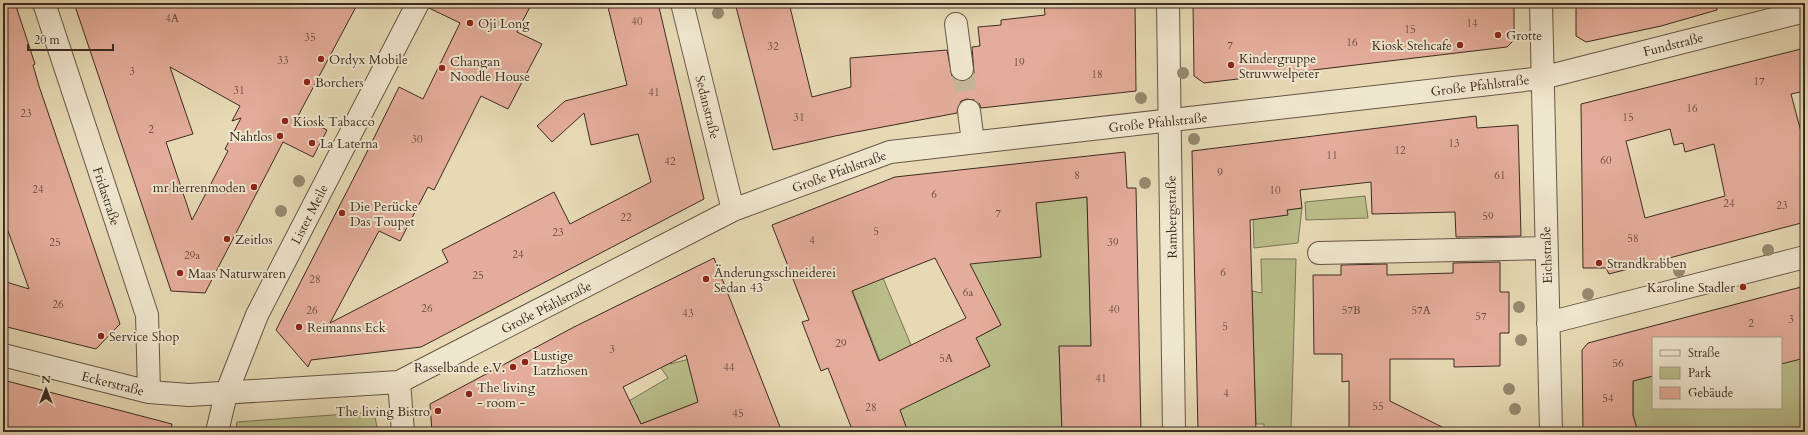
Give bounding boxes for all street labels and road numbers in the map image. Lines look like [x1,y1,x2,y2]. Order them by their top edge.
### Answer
street label: Fundstraße [1641,29,1705,61]
street label: Große Pfahlstraße [1430,71,1531,101]
street label: Sedanstraße [690,74,724,141]
street label: Große Pfahlstraße [1108,109,1209,137]
street label: Große Pfahlstraße [790,146,889,197]
street label: Fridastraße [88,165,124,228]
street label: Rambergstraße [1162,175,1182,259]
street label: Lister Meile [287,181,333,248]
street label: Eichstraße [1537,226,1557,284]
street label: Große Pfahlstraße [498,277,595,338]
street label: Eckerstraße [80,367,146,400]

